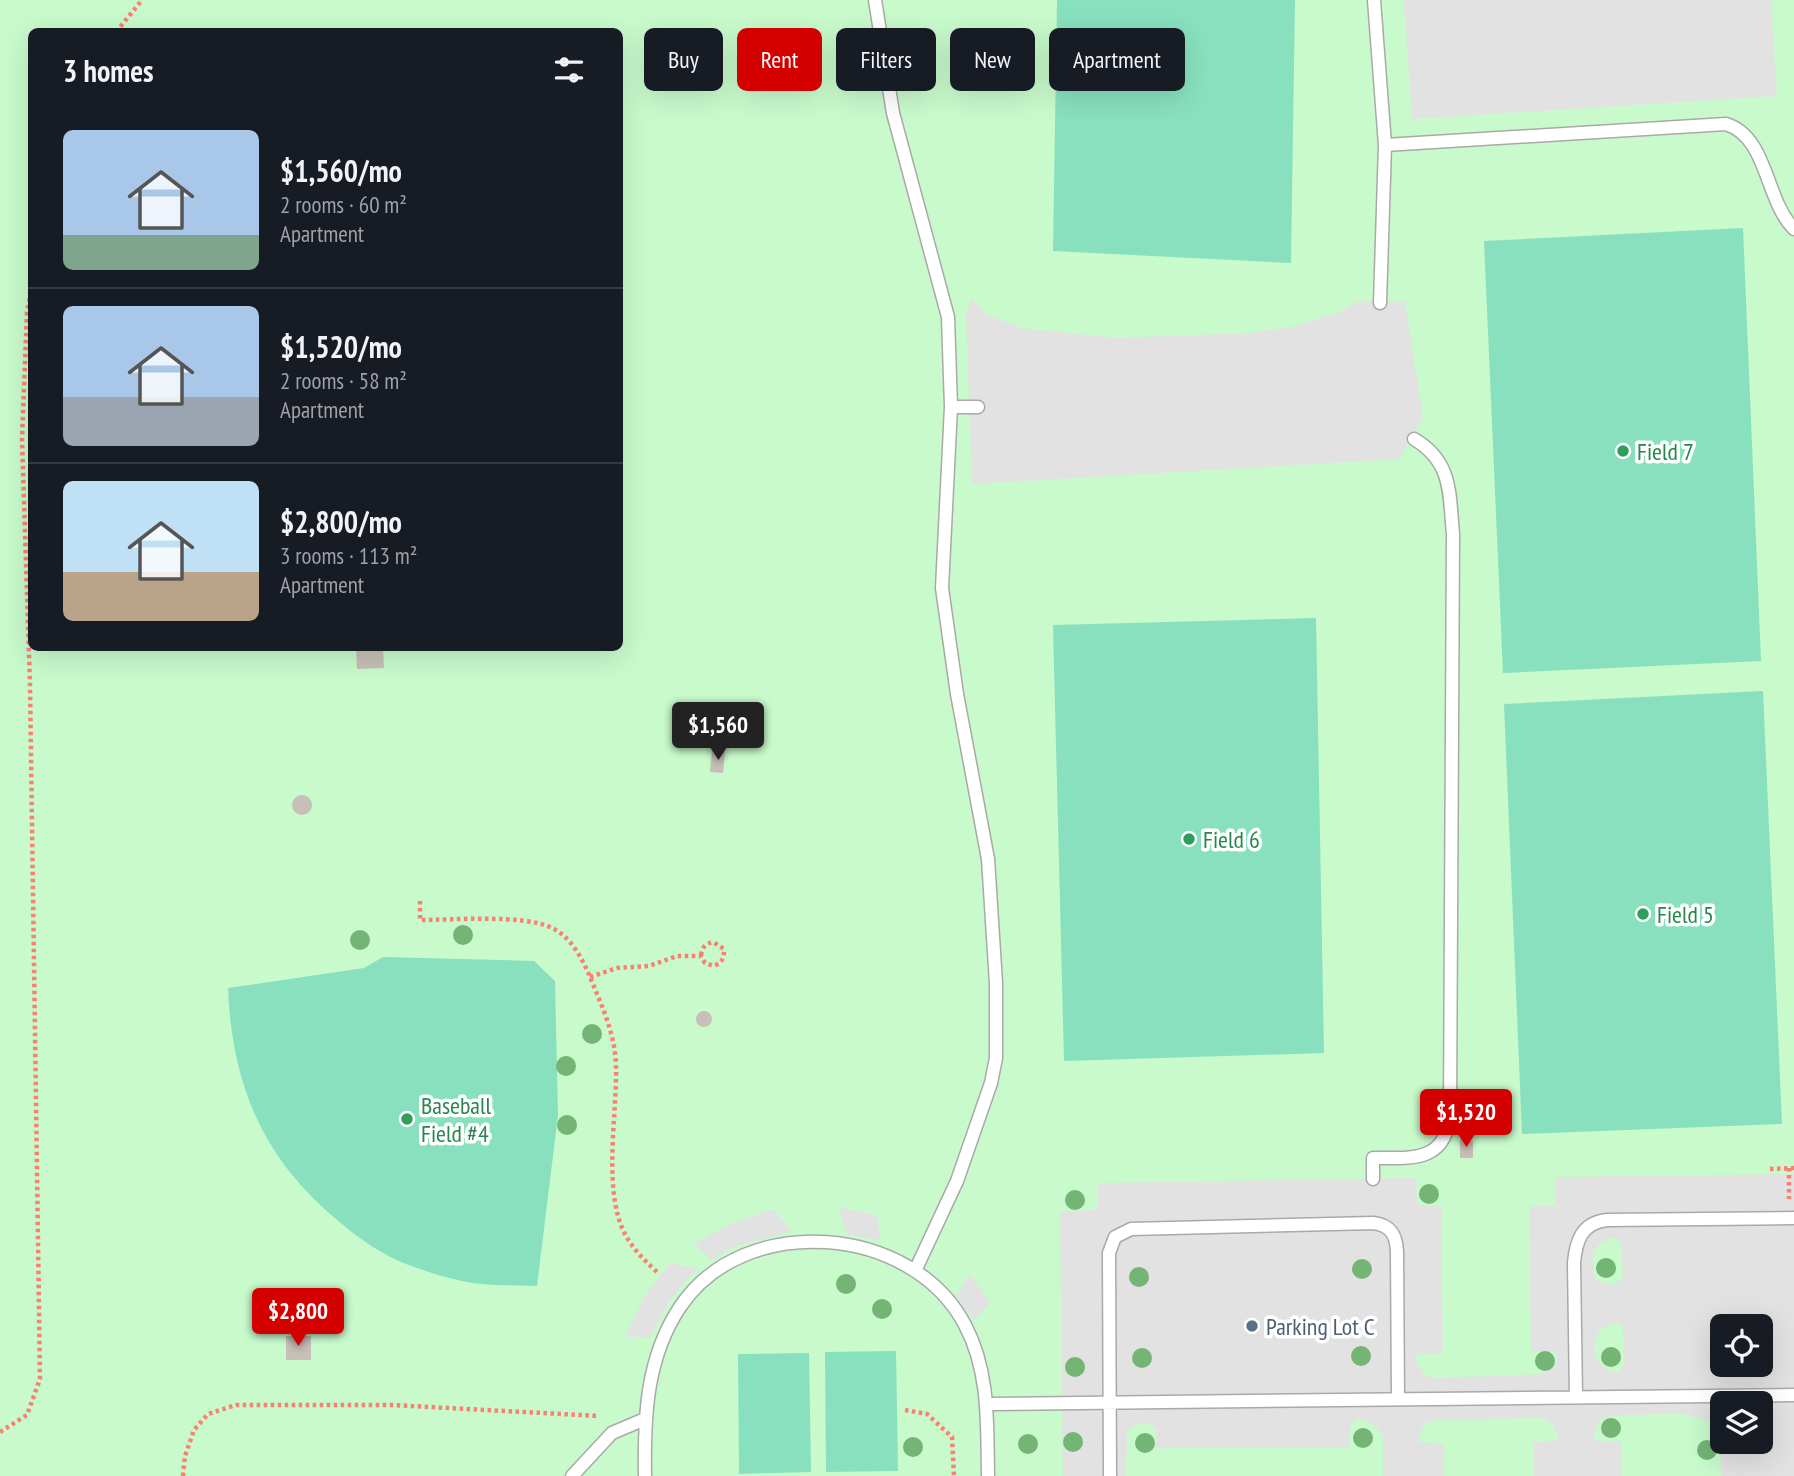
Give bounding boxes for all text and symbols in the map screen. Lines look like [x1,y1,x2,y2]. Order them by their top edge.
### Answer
chip: Buy [644,28,723,91]
chip: Rent [737,28,822,91]
chip: Filters [836,28,936,91]
chip: New [950,28,1035,91]
chip: Apartment [1049,28,1185,91]
text: 3 homes [63,51,154,90]
icon: filters [550,51,588,89]
text: $1,560/mo [280,151,402,190]
icon: home [119,158,203,242]
text: 2 rooms · 60 m² [280,190,407,219]
text: Apartment [280,219,364,248]
text: $1,520/mo [280,327,402,366]
icon: home [119,334,203,418]
text: 2 rooms · 58 m² [280,366,407,395]
text: Apartment [280,395,364,424]
place label: Field 7 [1637,436,1694,467]
marker: Field 7 [1615,443,1631,459]
text: $2,800/mo [280,502,402,541]
icon: home [119,509,203,593]
text: 3 rooms · 113 m² [280,541,417,570]
text: Apartment [280,570,364,599]
pin: $1,560 [661,702,775,762]
text: $1,560 [688,710,748,739]
place label: Field 6 [1203,824,1260,855]
marker: Field 6 [1181,831,1197,847]
place label: Field 5 [1657,899,1714,930]
marker: Field 5 [1635,906,1651,922]
place label: Baseball Field #4 [421,1090,492,1149]
pin: $1,520 [1409,1090,1523,1149]
text: $1,520 [1436,1097,1496,1126]
marker: Baseball Field #4 [399,1111,415,1127]
pin: $2,800 [241,1288,355,1348]
text: $2,800 [268,1296,328,1325]
place label: Parking Lot C [1266,1311,1375,1342]
map controls [1710,1314,1773,1454]
button: locate [1710,1314,1773,1377]
marker: Parking Lot C [1244,1318,1260,1334]
button: layers [1710,1391,1773,1454]

